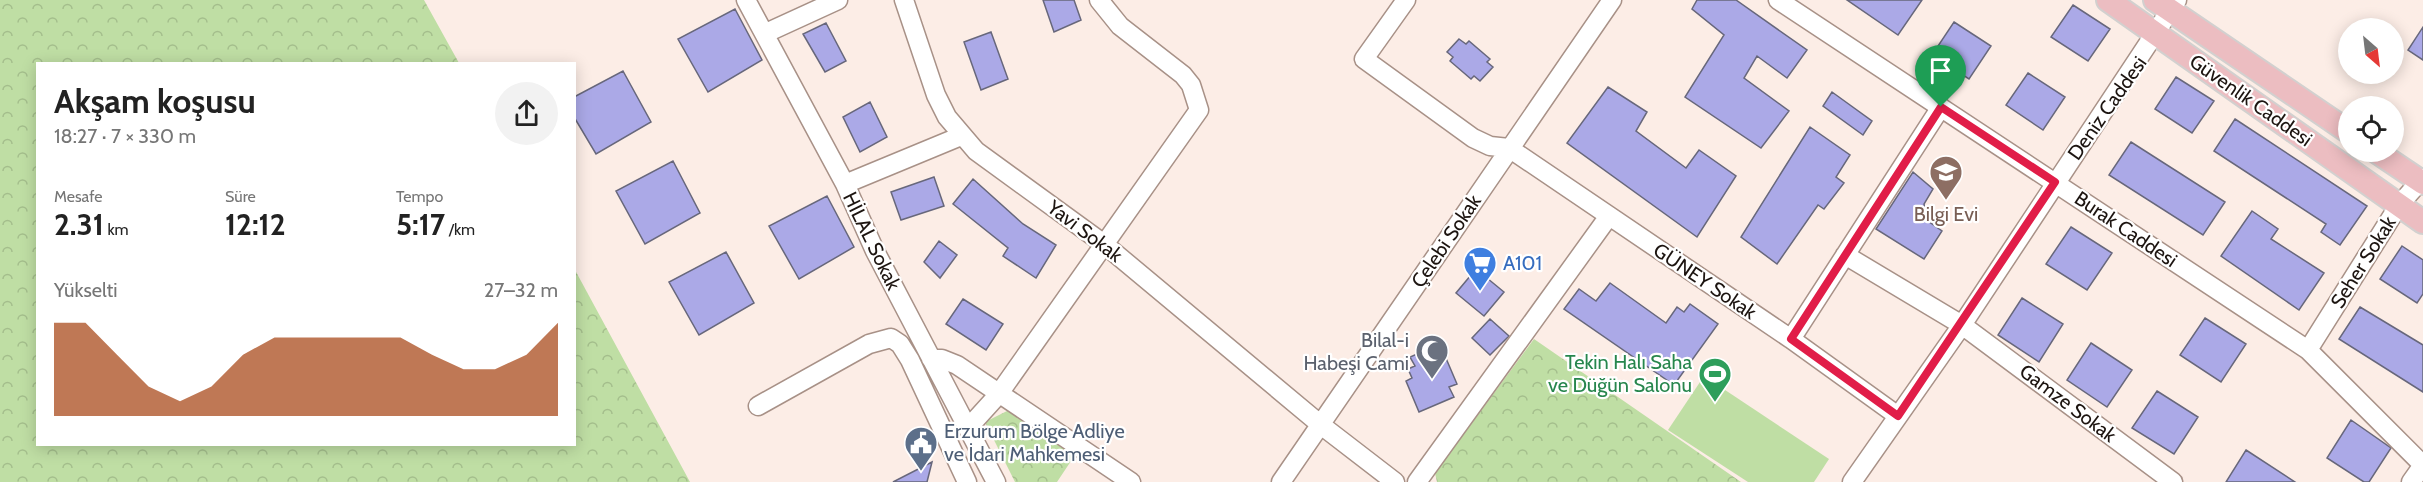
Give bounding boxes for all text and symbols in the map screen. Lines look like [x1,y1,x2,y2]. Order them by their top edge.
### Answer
north arrow [2338,18,2404,84]
map controls [2338,18,2404,162]
pin [1915,45,1966,107]
street label: Güvenlik Caddesi [2185,49,2317,151]
street label: Deniz Caddesi [2063,52,2151,164]
icon: arrive [1924,54,1957,87]
text: Akşam koşusu [54,81,256,121]
button: share [495,82,558,145]
button: locate [2338,96,2404,162]
text: 18:27 · 7 × 330 m [54,124,196,148]
school or university icon: Bilgi Evi [1928,154,1964,201]
street label: Burak Caddesi [2070,186,2182,272]
text: Mesafe [54,187,103,206]
text: Süre [225,187,256,206]
text: Tempo [396,187,443,206]
street label: HİLAL Sokak [838,188,906,294]
street label: Çelebi Sokak [1406,190,1486,292]
street label: Yavi Sokak [1042,194,1127,267]
place label: Bilgi Evi [1914,202,1978,226]
text: 2.31 [54,206,104,243]
text: 12:12 [225,206,286,243]
text: 5:17 [396,206,445,243]
street label: Seher Sokak [2325,212,2401,312]
text: km [104,220,129,239]
text: /km [445,220,475,239]
street label: GÜNEY Sokak [1649,238,1761,324]
supermarket icon: A101 [1462,245,1498,292]
place label: A101 [1503,251,1542,275]
text: Yükselti [54,278,118,302]
text: 27–32 m [484,278,558,302]
place label: Bilal-i Habeşi Cami [1303,328,1409,375]
mosque icon: Bilal-i Habeşi Cami [1414,333,1450,380]
place label: Tekin Halı Saha ve Düğün Salonu [1548,350,1692,397]
sports icon: Tekin Halı Saha ve Düğün Salonu [1697,356,1733,403]
street label: Gamze Sokak [2015,359,2121,447]
place label: Erzurum Bölge Adliye ve İdari Mahkemesi [944,419,1125,466]
public building icon: Erzurum Bölge Adliye ve İdari Mahkemesi [903,425,939,472]

